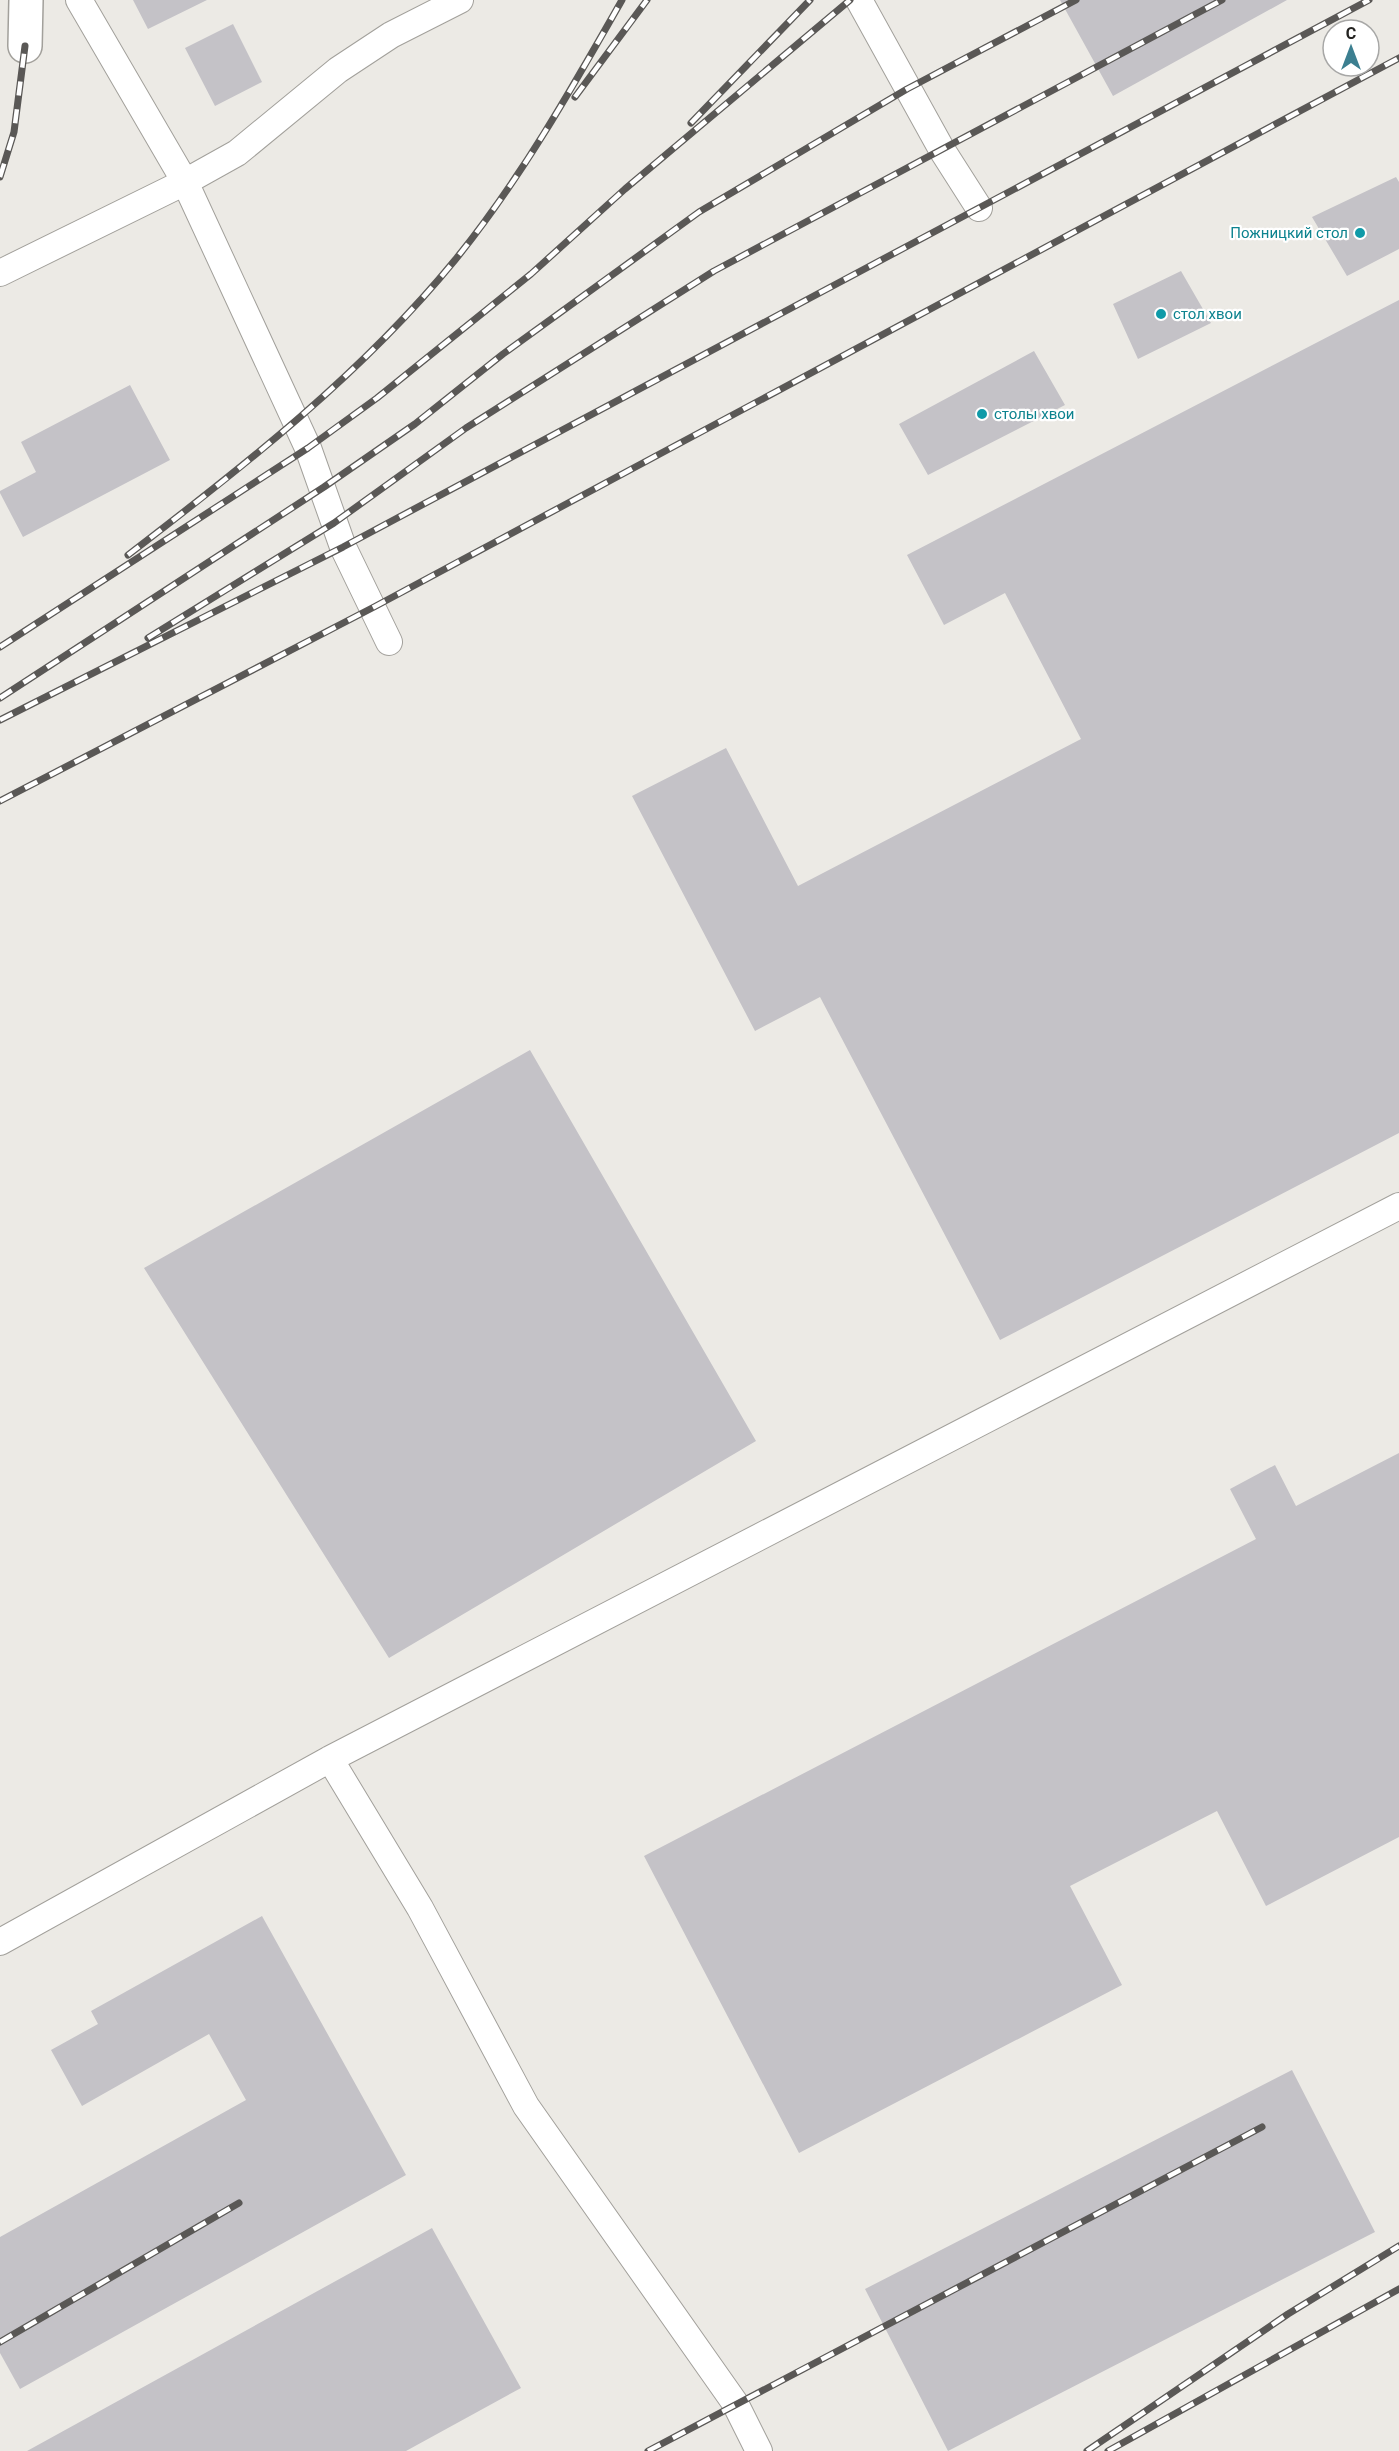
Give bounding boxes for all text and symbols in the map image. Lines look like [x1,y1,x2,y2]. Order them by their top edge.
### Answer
north arrow [1321,18,1381,78]
text: С [1346,24,1356,43]
place label: Пожницкий стол [1230,224,1348,242]
marker: Пожницкий стол [1353,226,1367,240]
place label: стол хвои [1173,305,1242,323]
marker: стол хвои [1154,307,1168,321]
place label: столы хвои [994,405,1074,423]
marker: столы хвои [975,407,989,421]

